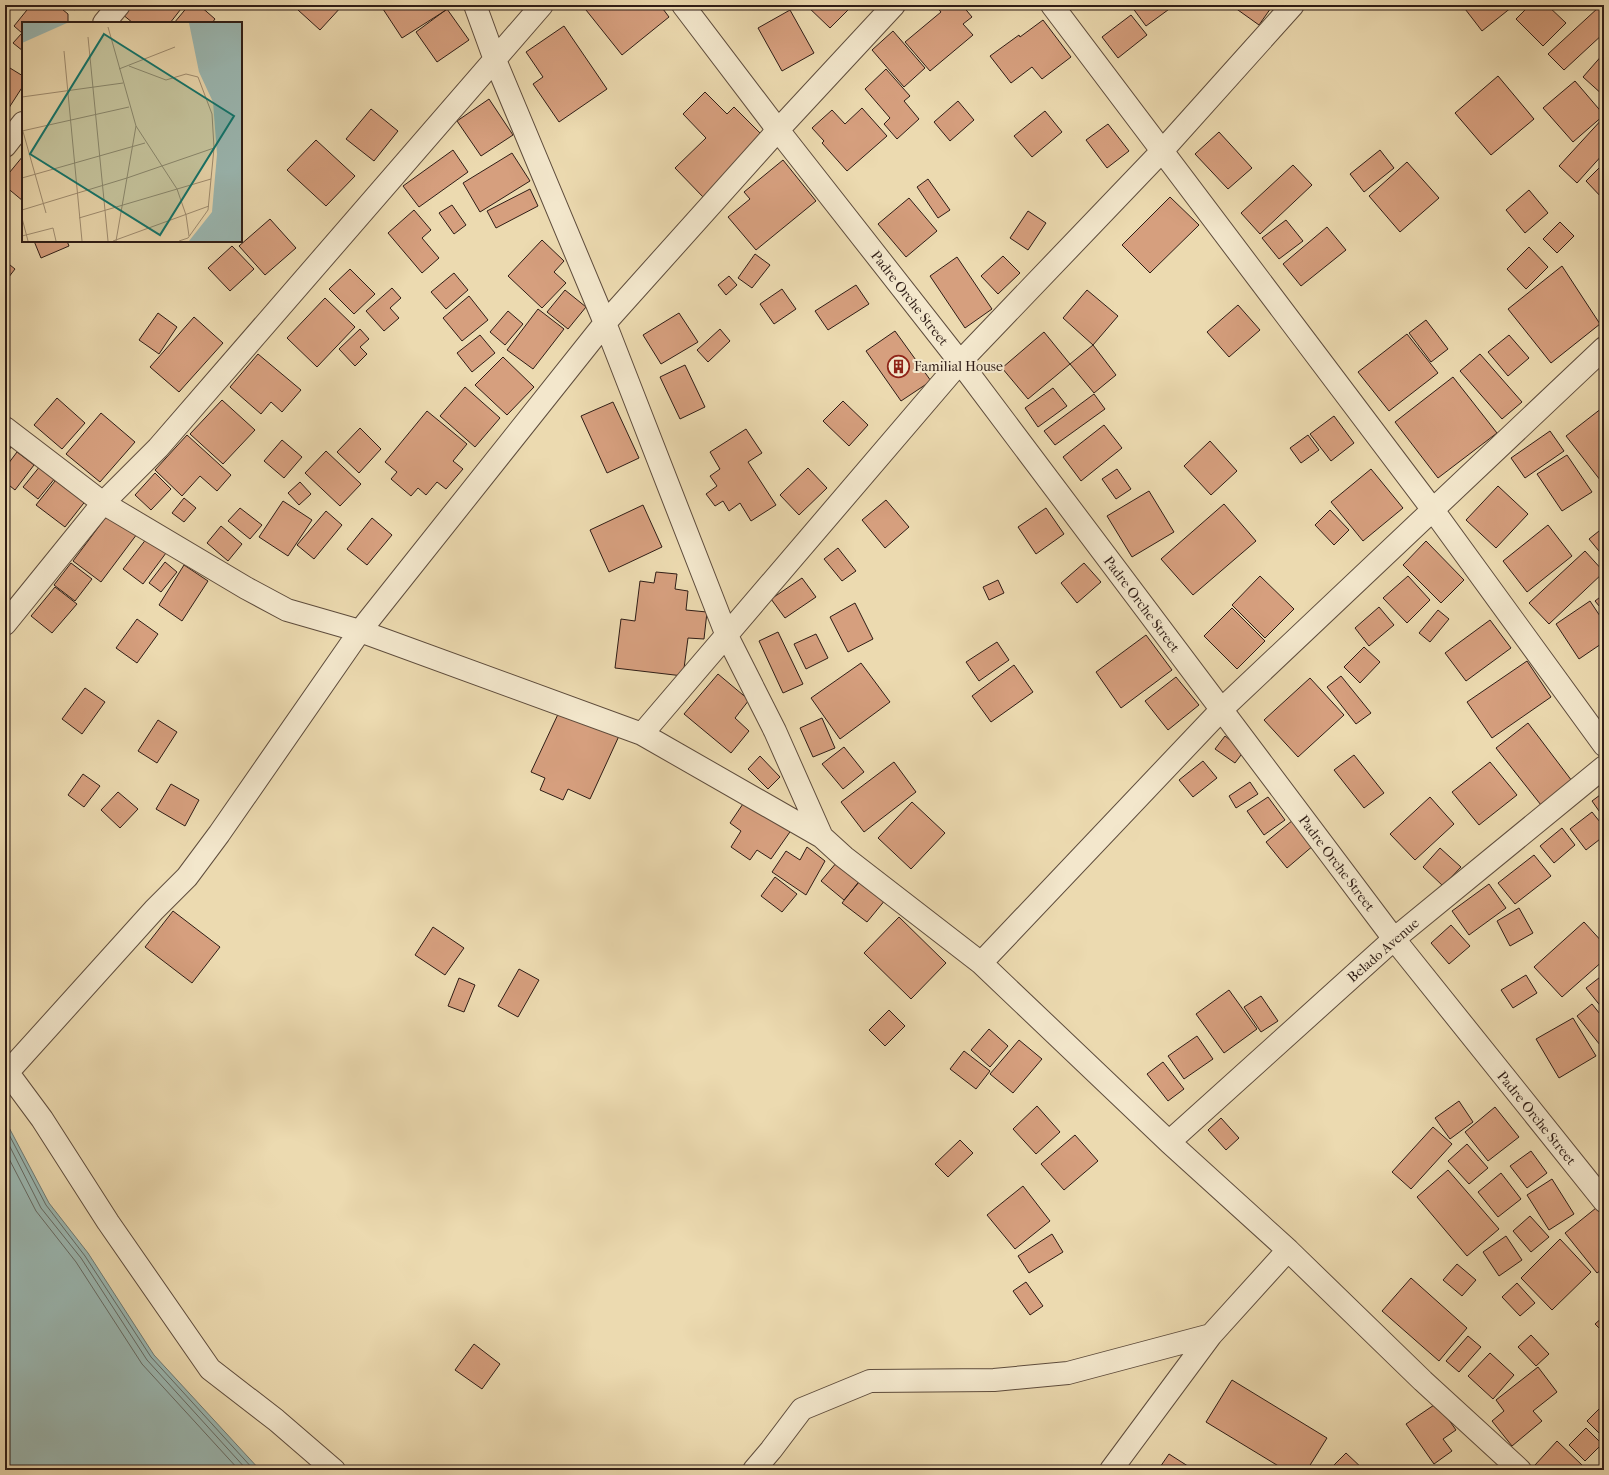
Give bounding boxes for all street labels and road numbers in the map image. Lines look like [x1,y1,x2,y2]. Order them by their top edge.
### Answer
street label: Padre Orche Street [867,247,952,349]
street label: Padre Orche Street [1100,553,1183,656]
street label: Padre Orche Street [1295,812,1378,915]
street label: Belado Avenue [1344,915,1423,986]
street label: Padre Orche Street [1494,1068,1580,1169]

